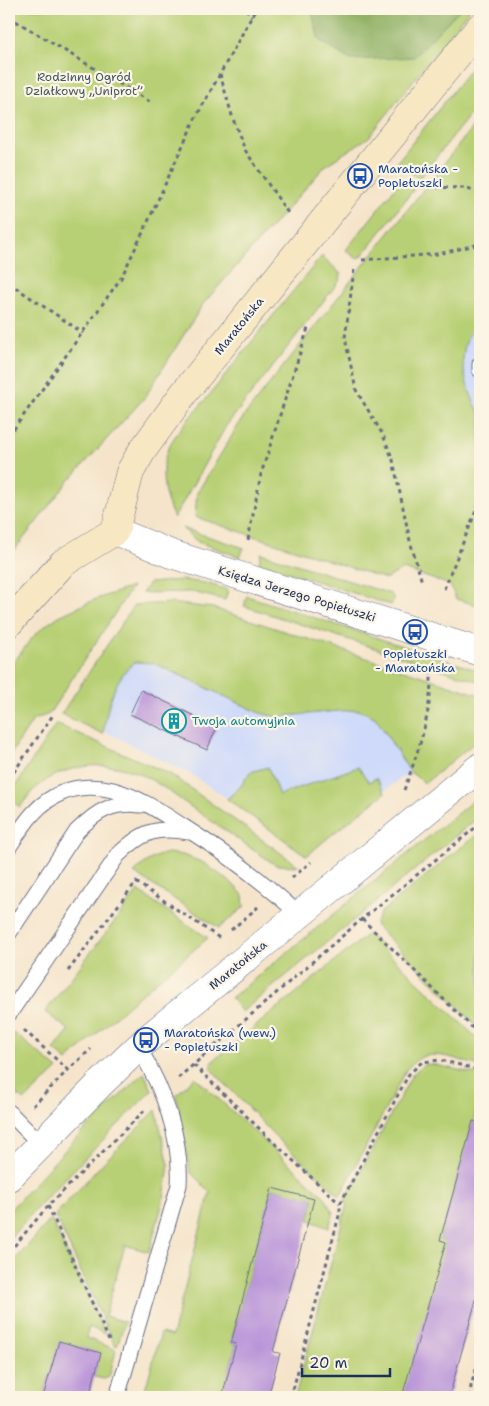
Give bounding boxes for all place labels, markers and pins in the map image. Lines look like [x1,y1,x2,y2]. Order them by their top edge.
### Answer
place label: Maratońska - Popiełuszki [378,161,458,191]
bus stop icon: Maratońska - Popiełuszki [347,163,373,189]
bus stop icon: Popiełuszki - Maratońska [402,619,428,645]
place label: Popiełuszki - Maratońska [375,646,456,676]
building icon: Twoja automyjnia [161,708,187,734]
place label: Twoja automyjnia [192,713,296,729]
place label: Maratońska (wew.) - Popiełuszki [164,1025,276,1055]
bus stop icon: Maratońska (wew.) - Popiełuszki [133,1027,159,1053]

